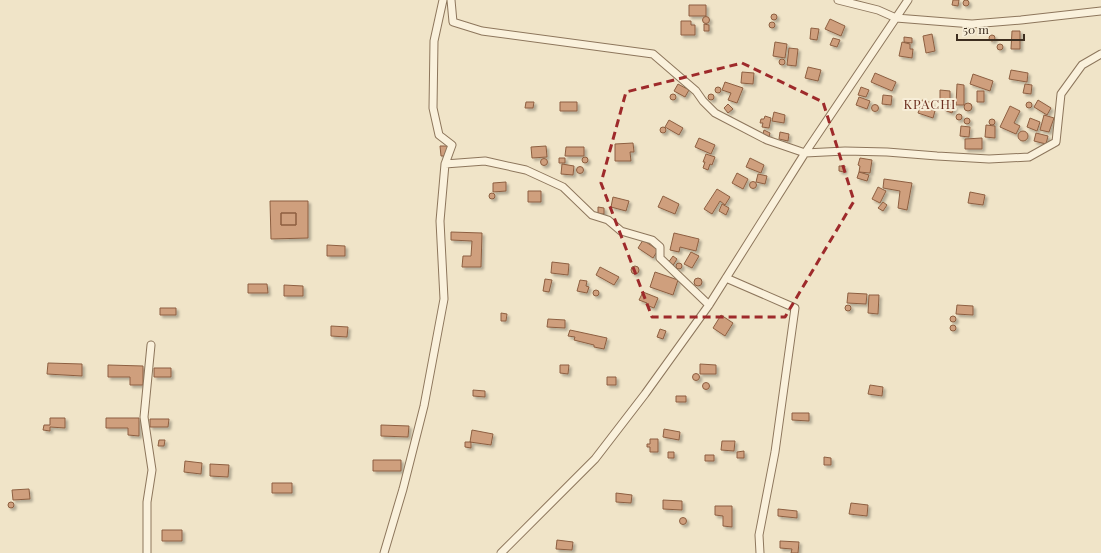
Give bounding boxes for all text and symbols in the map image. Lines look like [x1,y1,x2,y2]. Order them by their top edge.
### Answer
scale bar [957,16,1024,42]
text: 50 m [963,21,989,37]
district label: KPACHI [904,95,956,112]

